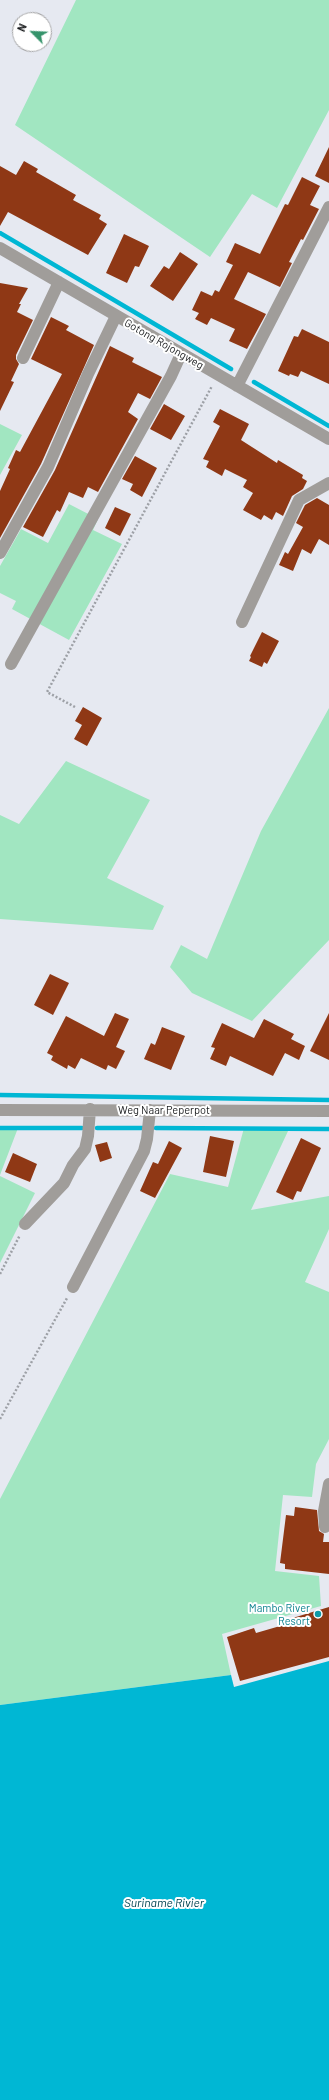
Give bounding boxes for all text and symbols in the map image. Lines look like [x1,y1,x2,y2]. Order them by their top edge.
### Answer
north arrow [12,12,52,52]
text: N [14,21,29,33]
street label: Gotong Rojongweg [122,316,206,372]
street label: Weg Naar Peperpot [118,1103,210,1117]
place label: Mambo River Resort [249,1601,310,1627]
marker: Mambo River Resort [313,1609,323,1619]
water label: Suriname Rivier [124,1896,204,1910]

